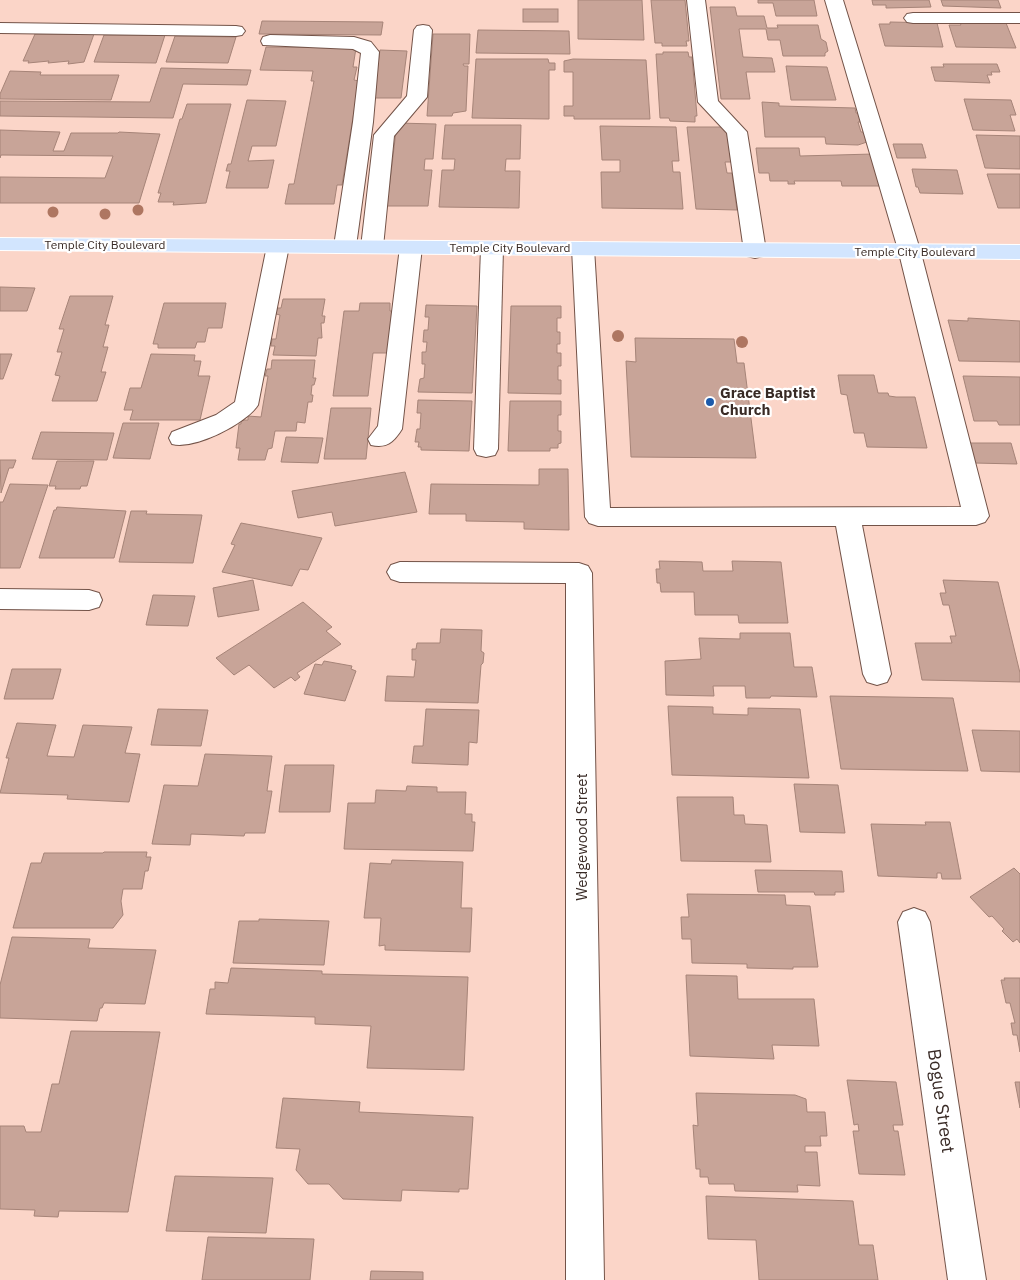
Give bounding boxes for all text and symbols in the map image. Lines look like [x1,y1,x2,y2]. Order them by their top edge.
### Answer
street label: Temple City Boulevard [45,237,165,252]
street label: Temple City Boulevard [450,240,570,255]
street label: Temple City Boulevard [855,244,975,259]
place label: Grace Baptist Church [720,383,816,419]
marker: Grace Baptist Church [704,396,716,408]
street label: Wedgewood Street [572,773,591,901]
street label: Bogue Street [923,1047,960,1155]

